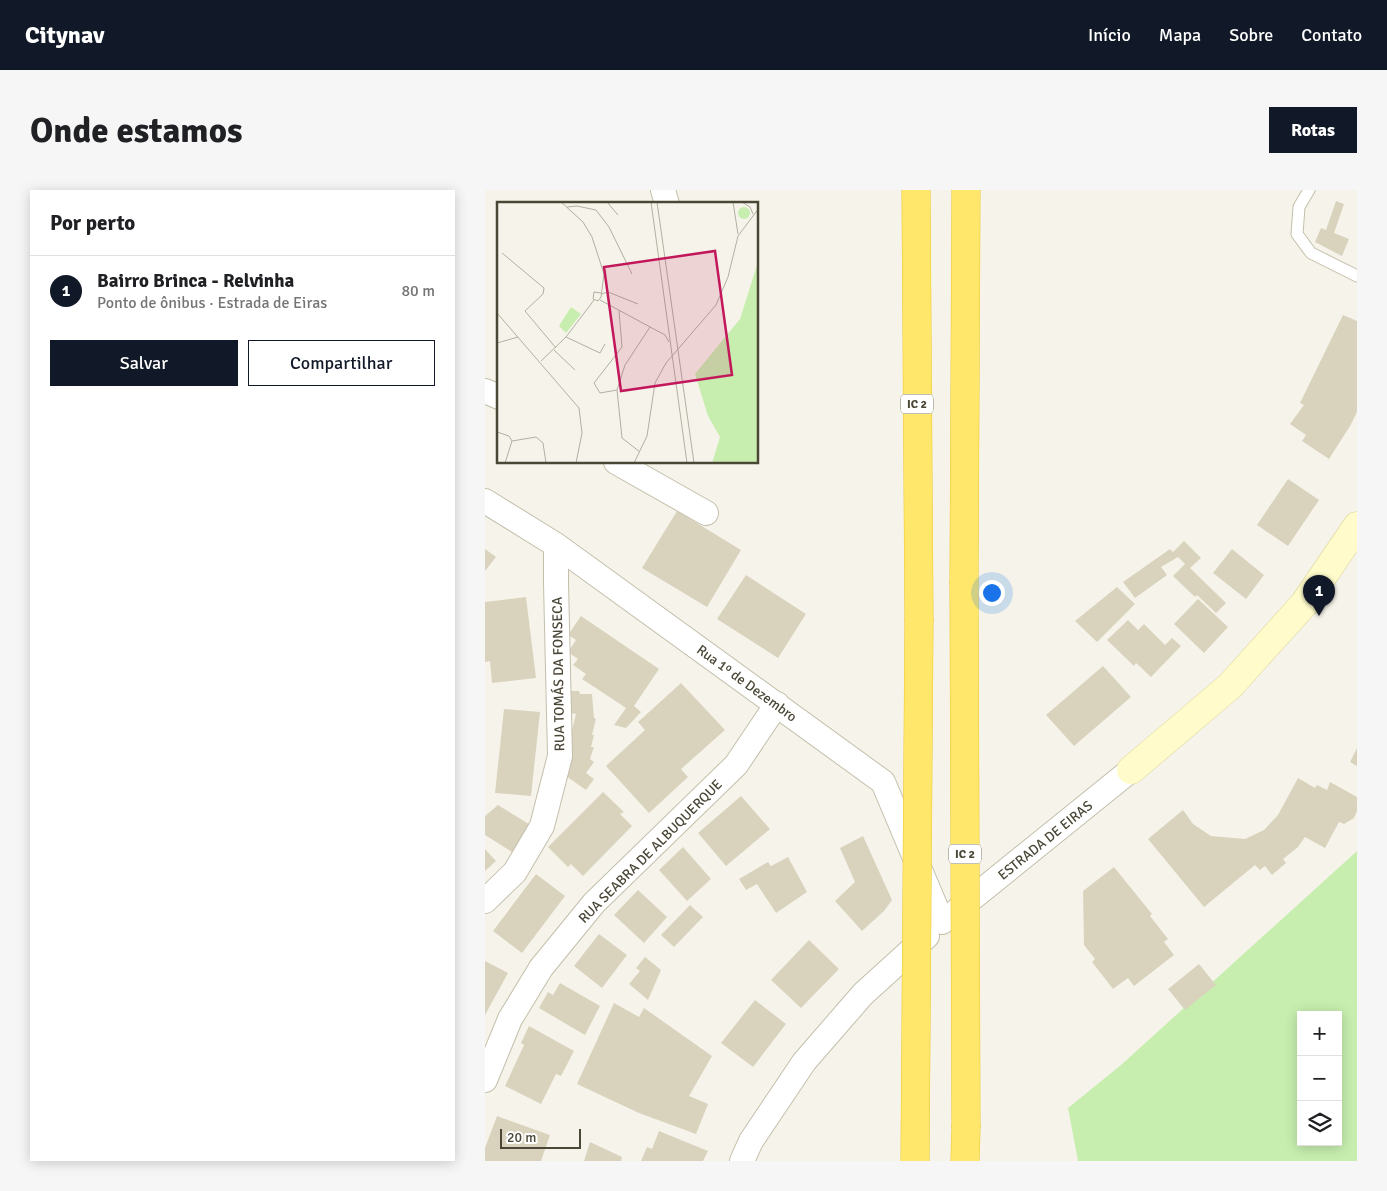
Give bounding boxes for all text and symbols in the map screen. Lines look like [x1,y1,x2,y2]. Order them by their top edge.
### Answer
text: Citynav [25,20,104,50]
text: Início [1088,24,1131,46]
text: Mapa [1159,24,1201,46]
text: Sobre [1229,24,1273,46]
text: Contato [1301,24,1362,46]
button: Rotas [1269,107,1357,153]
text: Onde estamos [30,109,242,152]
inset map [497,202,759,464]
text: Por perto [50,210,135,236]
text: Bairro Brinca - Relvinha [97,269,294,293]
text: 1 [62,281,70,301]
text: 80 m [401,281,435,301]
text: Ponto de ônibus · Estrada de Eiras [97,293,327,313]
button: Salvar [50,340,238,386]
button: Compartilhar [248,340,435,386]
road number: IC 2 [901,394,933,413]
pin: 1 [1303,575,1335,616]
your location [979,580,1005,606]
street label: RUA TOMÁS DA FONSECA [549,596,568,751]
street label: Rua 1º de Dezembro [693,641,800,725]
street label: RUA SEABRA DE ALBUQUERQUE [575,776,726,927]
street label: ESTRADA DE EIRAS [995,797,1096,884]
road number: IC 2 [949,844,981,864]
map controls [1297,1011,1342,1146]
button: + [1297,1011,1342,1056]
button: − [1297,1056,1342,1101]
button: layers [1297,1101,1342,1146]
scale bar [500,1126,581,1149]
text: 20 m [507,1129,536,1146]

